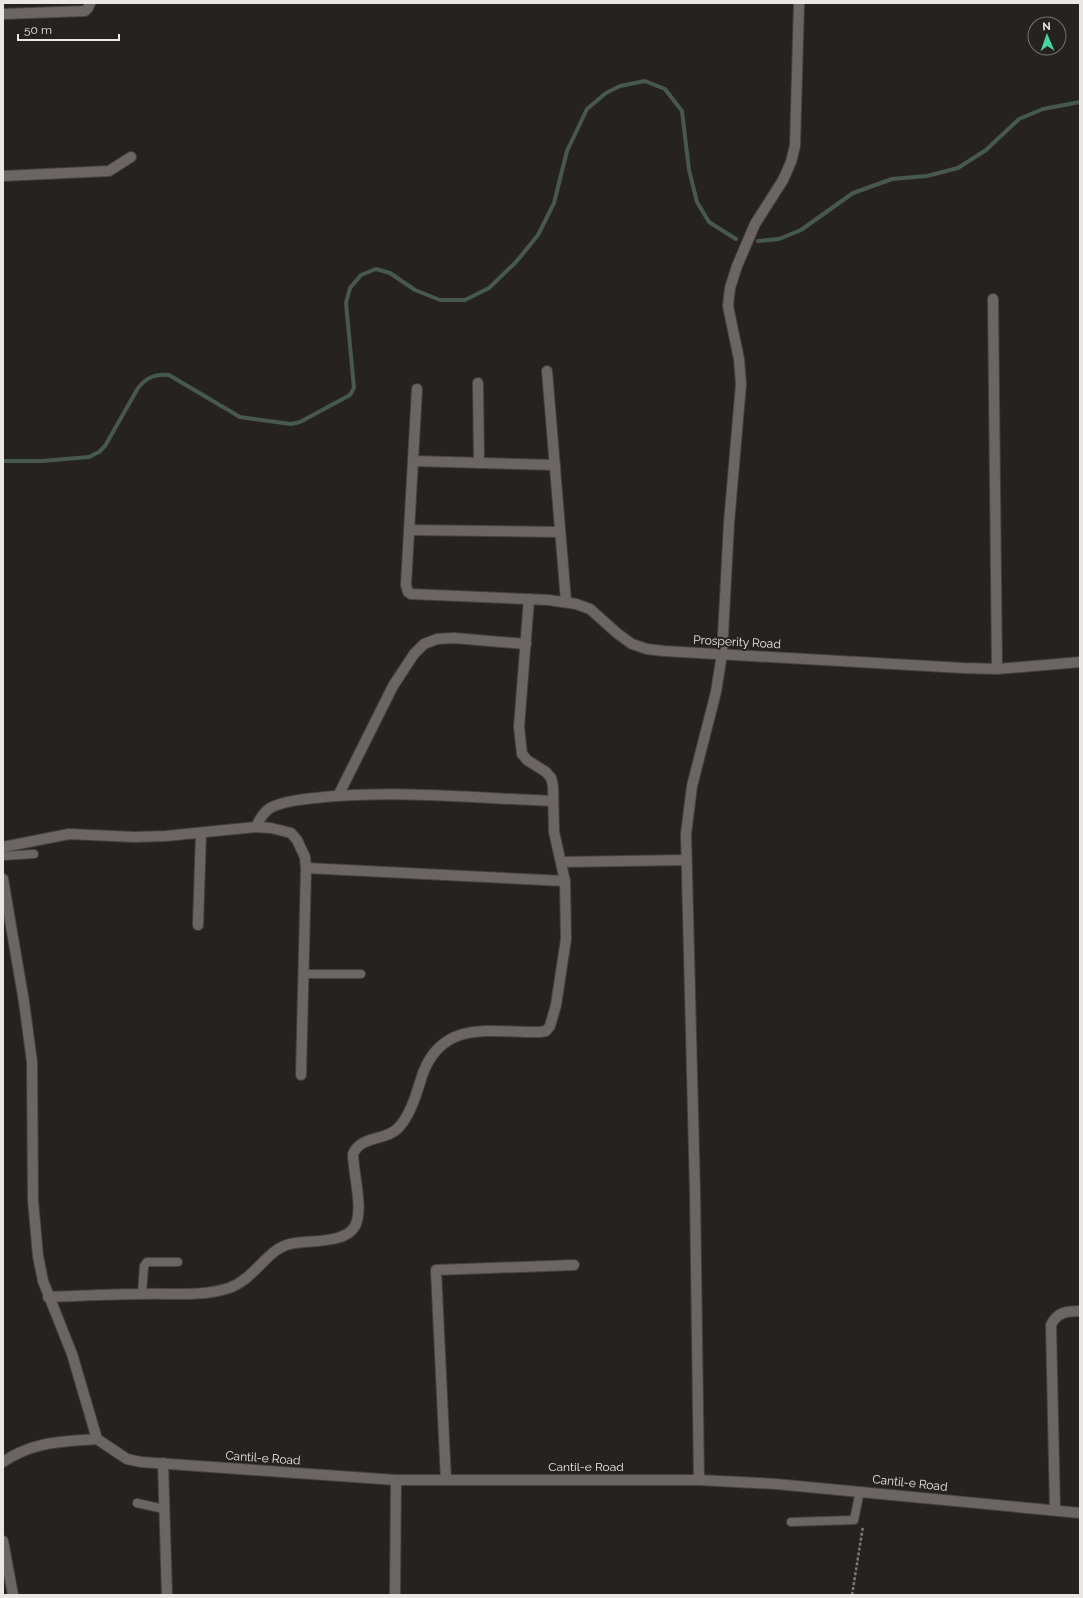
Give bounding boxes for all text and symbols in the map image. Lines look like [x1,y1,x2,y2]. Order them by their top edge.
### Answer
scale bar [18,16,119,42]
north arrow [1027,16,1067,56]
text: N [1042,20,1051,33]
text: 50 m [24,23,52,37]
street label: Prosperity Road [693,633,781,651]
street label: Cantil-e Road [225,1448,301,1468]
street label: Cantil-e Road [548,1460,624,1474]
street label: Cantil-e Road [872,1472,948,1494]

